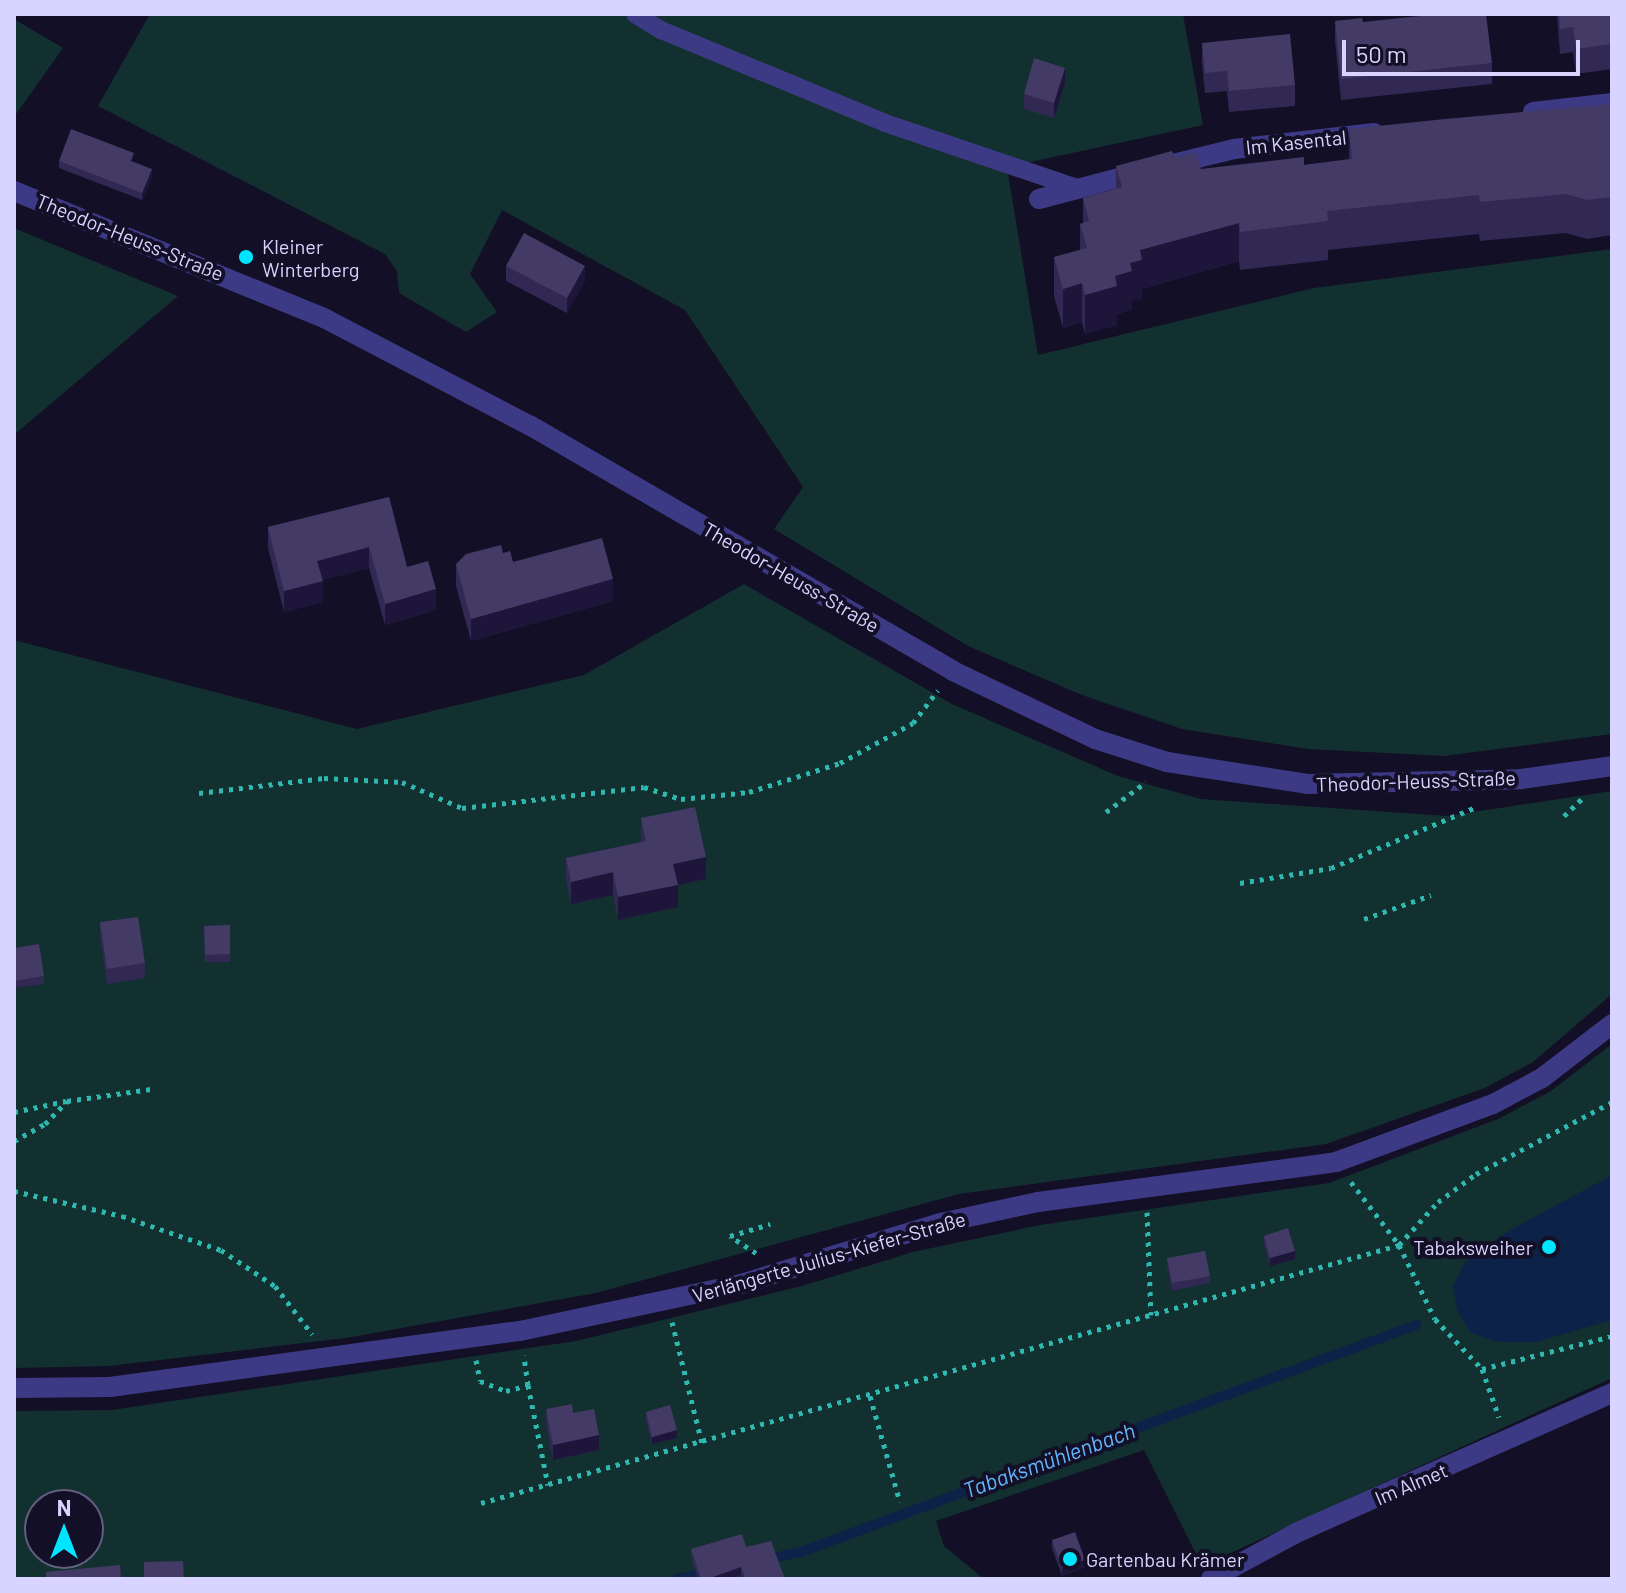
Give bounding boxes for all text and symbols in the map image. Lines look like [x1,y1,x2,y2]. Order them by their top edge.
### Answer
scale bar [1346,24,1584,74]
text: 50 m [1356,39,1407,68]
street label: Im Kasental [1244,125,1348,159]
street label: Theodor-Heuss-Straße [33,188,227,286]
place label: Kleiner Winterberg [262,234,360,281]
marker: Kleiner Winterberg [237,248,255,266]
street label: Theodor-Heuss-Straße [698,517,884,637]
street label: Theodor-Heuss-Straße [1316,766,1516,796]
street label: Verlängerte Julius-Kiefer-Straße [690,1206,968,1308]
place label: Tabaksweiher [1413,1235,1533,1259]
marker: Tabaksweiher [1540,1238,1558,1256]
water label: Tabaksmühlenbach [959,1417,1139,1503]
street label: Im Almet [1371,1458,1451,1510]
north arrow [24,1489,104,1569]
text: N [57,1494,71,1520]
place label: Gartenbau Krämer [1086,1547,1244,1571]
marker: Gartenbau Krämer [1061,1550,1079,1568]

